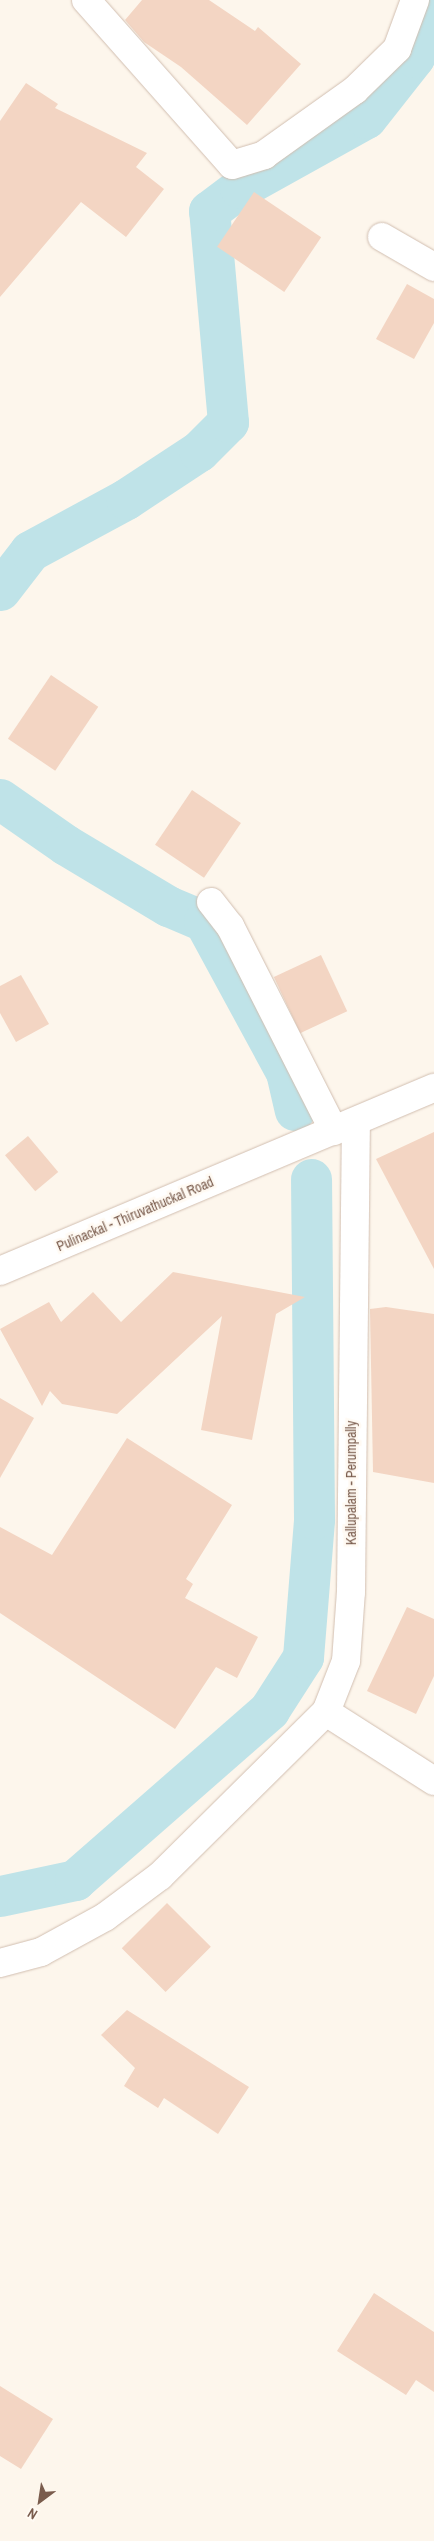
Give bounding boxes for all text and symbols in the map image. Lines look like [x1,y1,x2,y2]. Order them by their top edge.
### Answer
street label: Pulinackal - Thiruvathuckal Road [54,1173,216,1255]
street label: Kallupalam - Perumpally [343,1421,359,1545]
north arrow [15,2476,65,2526]
text: N [24,2504,40,2524]

